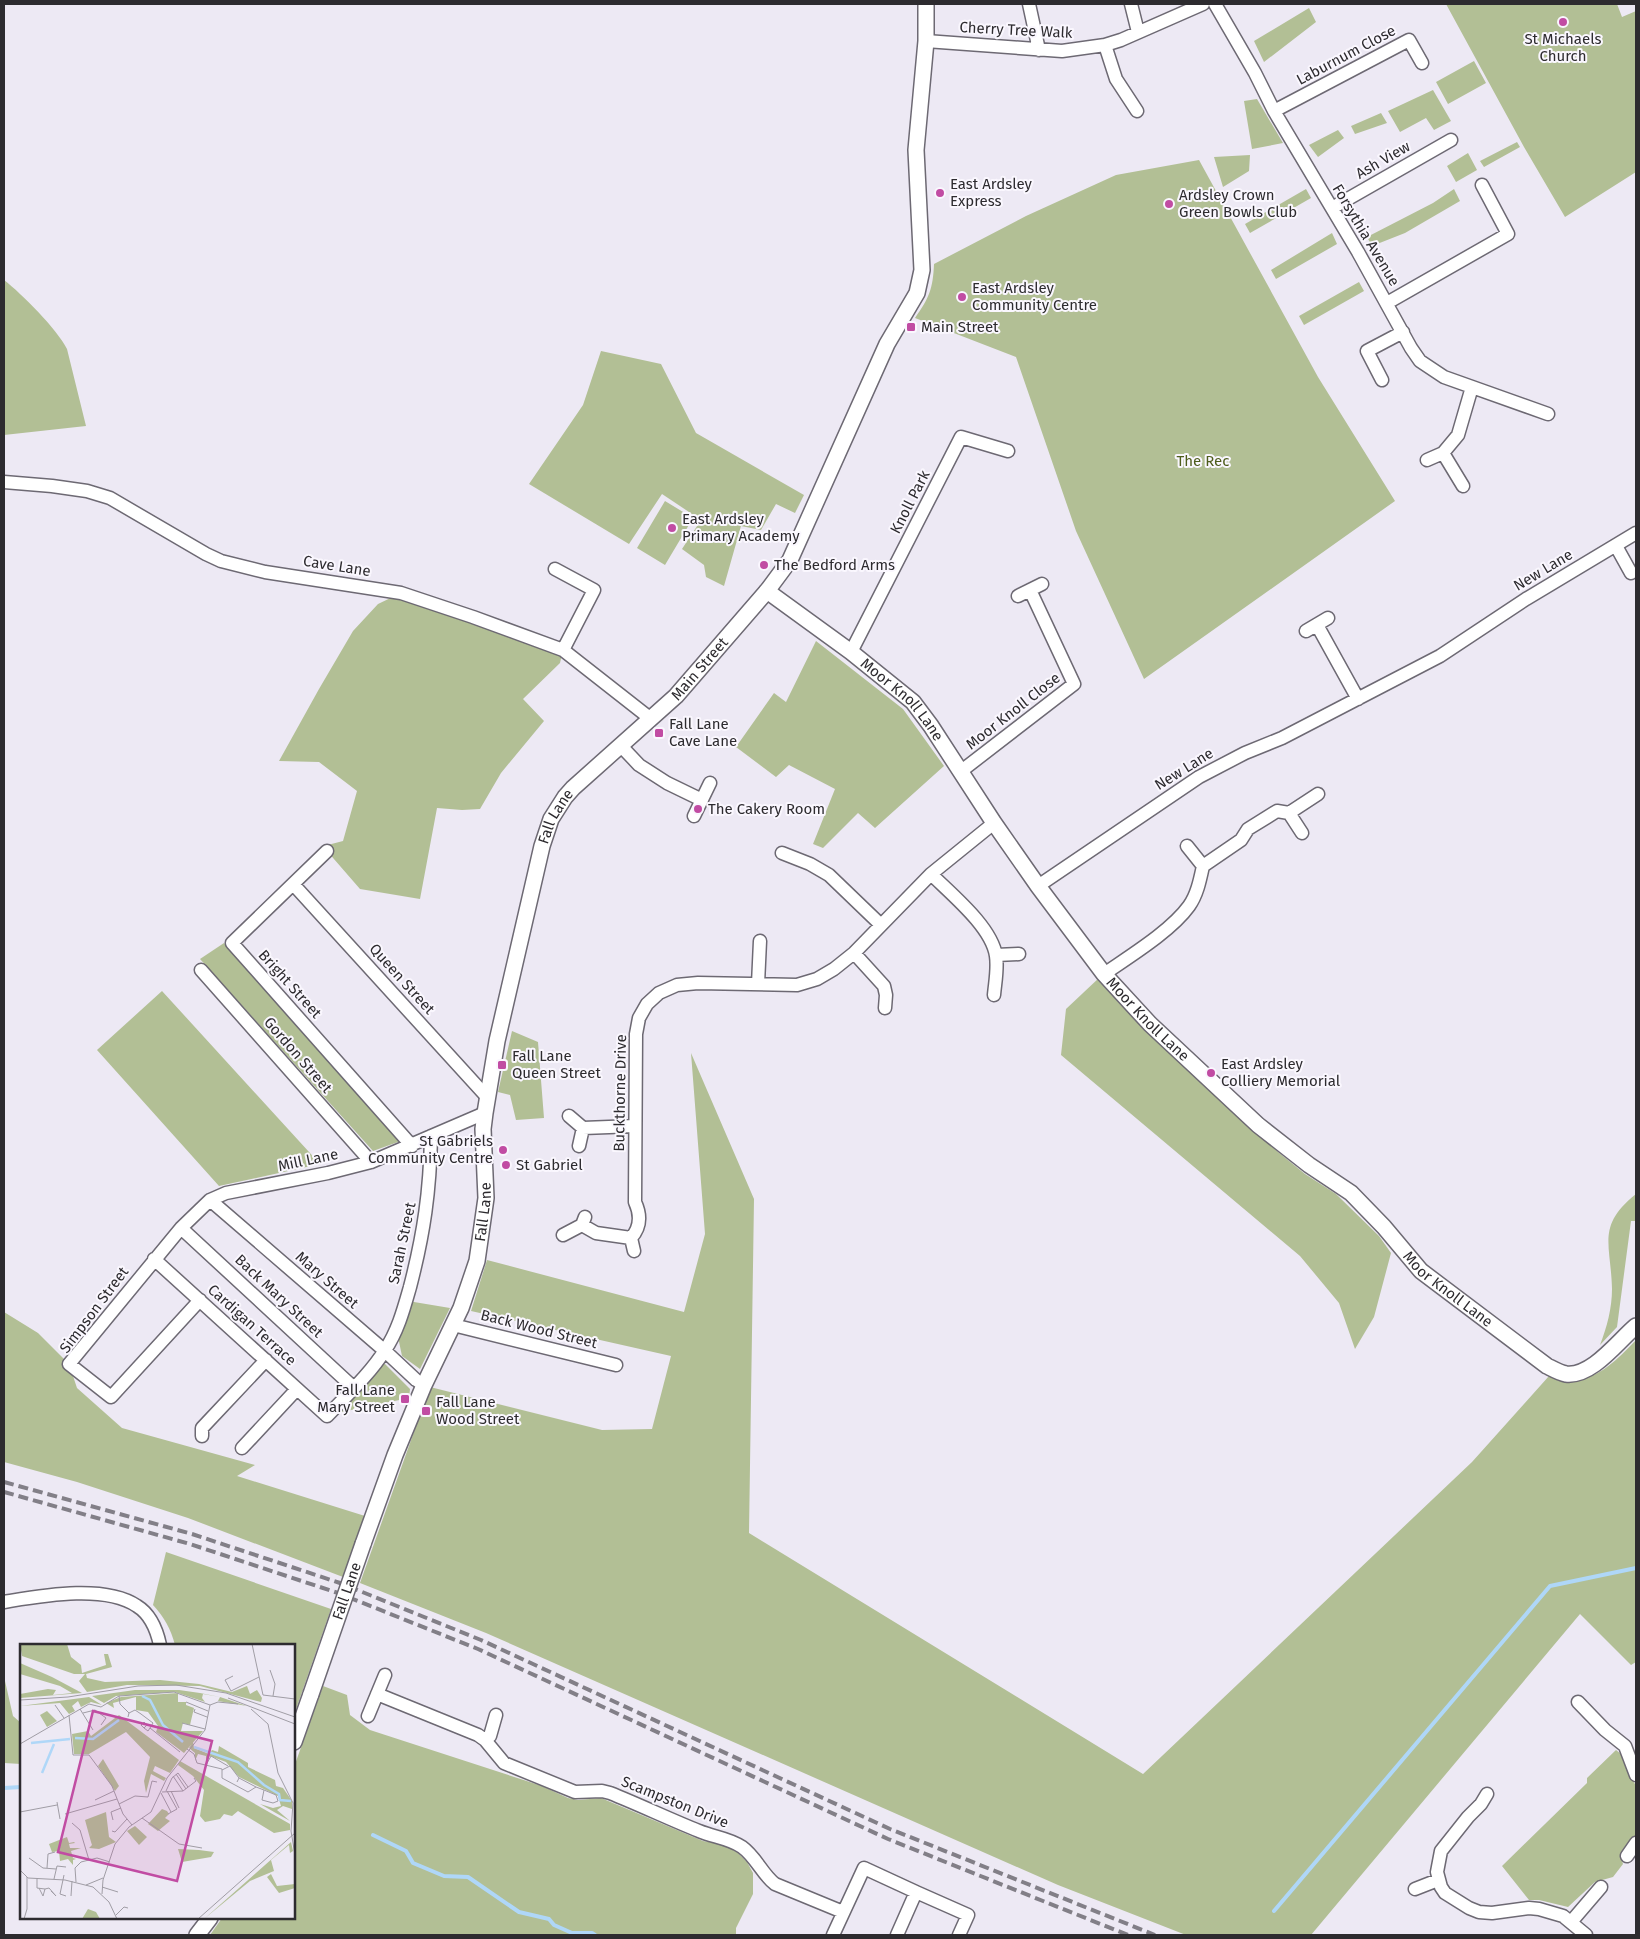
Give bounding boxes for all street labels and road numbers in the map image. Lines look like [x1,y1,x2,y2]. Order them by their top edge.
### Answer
street label: Cherry Tree Walk [959,18,1073,42]
street label: Laburnum Close [1293,21,1399,89]
street label: Ash View [1353,137,1414,183]
street label: Forsythia Avenue [1329,181,1403,289]
street label: Knoll Park [886,467,934,537]
street label: New Lane [1510,545,1576,595]
street label: Cave Lane [302,552,372,580]
street label: Main Street [667,633,732,704]
street label: Moor Knoll Lane [857,654,947,744]
street label: Moor Knoll Close [962,669,1064,753]
street label: New Lane [1151,744,1217,794]
street label: Fall Lane [534,785,577,846]
street label: Queen Street [366,940,439,1018]
street label: Bright Street [255,946,326,1022]
street label: Moor Knoll Lane [1103,974,1193,1065]
street label: Gordon Street [260,1013,336,1097]
street label: Buckthorne Drive [610,1034,630,1152]
street label: Mill Lane [276,1145,340,1175]
street label: Fall Lane [471,1182,495,1243]
street label: Sarah Street [385,1200,420,1286]
street label: Moor Knoll Lane [1399,1247,1496,1331]
street label: Mary Street [292,1248,363,1313]
street label: Back Mary Street [231,1251,327,1342]
street label: Simpson Street [56,1263,133,1357]
street label: Cardigan Terrace [204,1281,300,1369]
street label: Back Wood Street [479,1306,600,1352]
street label: Fall Lane [328,1560,365,1622]
street label: Scampston Drive [619,1772,731,1832]

